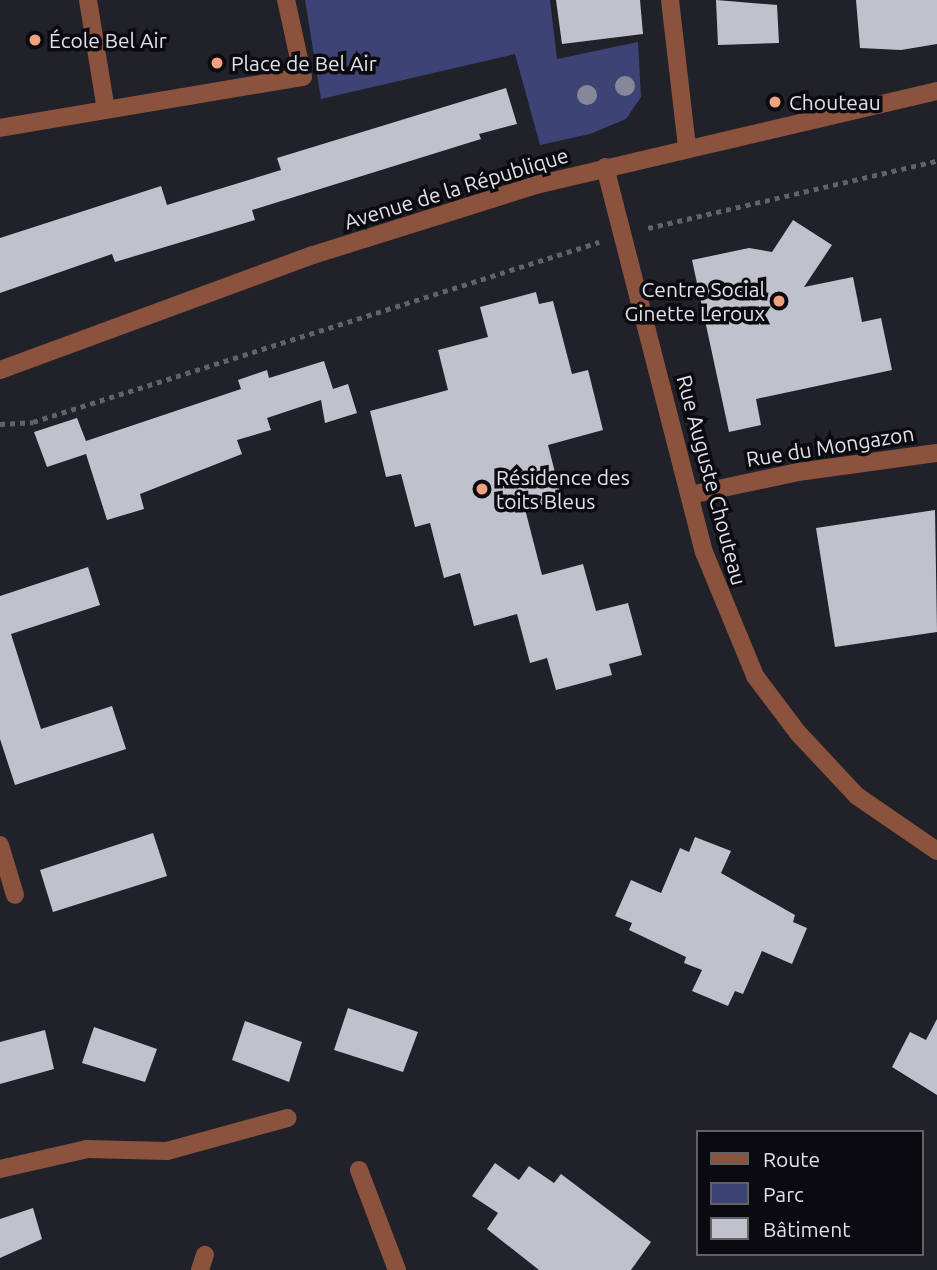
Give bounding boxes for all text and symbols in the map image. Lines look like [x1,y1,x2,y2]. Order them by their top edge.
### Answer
place label: École Bel Air [49,27,167,53]
marker: École Bel Air [27,32,43,48]
place label: Place de Bel Air [231,50,377,76]
marker: Place de Bel Air [209,55,225,71]
place label: Chouteau [789,89,881,115]
marker: Chouteau [767,94,783,110]
street label: Avenue de la République [341,142,571,234]
place label: Centre Social Ginette Leroux [624,276,765,326]
marker: Centre Social Ginette Leroux [771,293,787,309]
street label: Rue Auguste Chouteau [672,372,752,588]
street label: Rue du Mongazon [744,420,916,472]
place label: Résidence des toits Bleus [496,464,630,514]
marker: Résidence des toits Bleus [474,481,490,497]
legend [696,1130,923,1256]
text: Route [763,1147,820,1171]
text: Parc [763,1182,804,1206]
text: Bâtiment [763,1217,850,1241]

